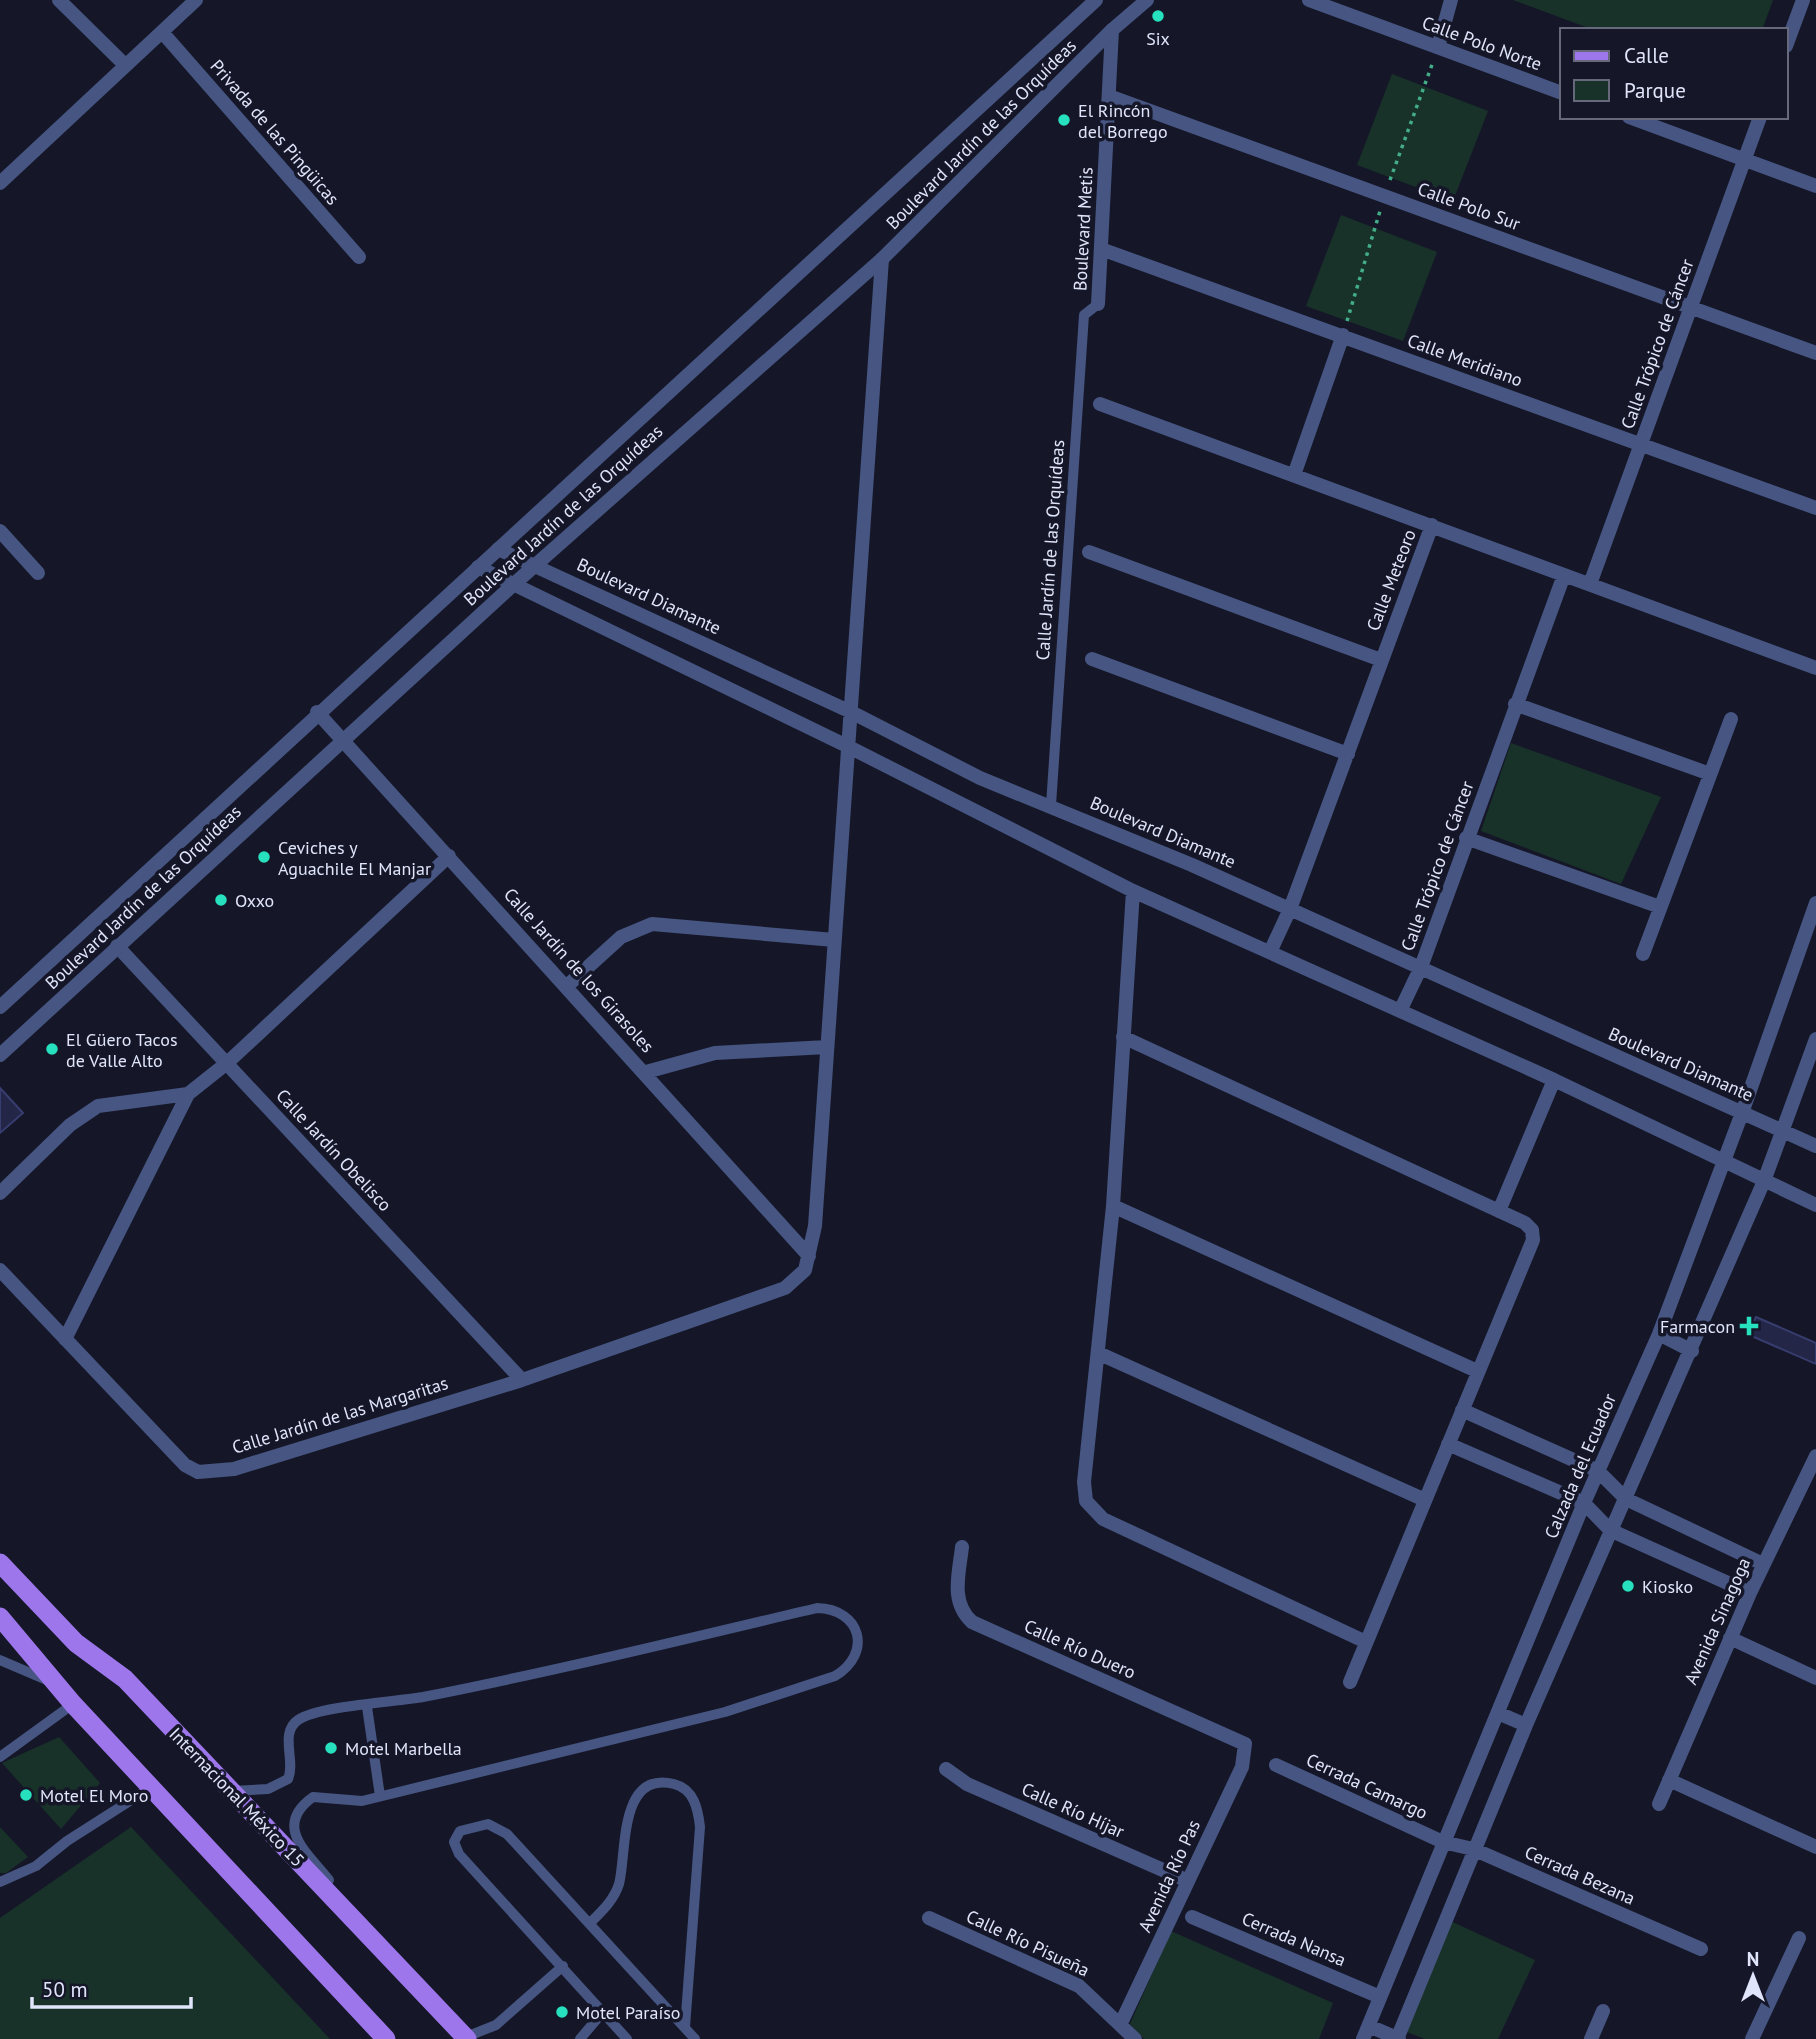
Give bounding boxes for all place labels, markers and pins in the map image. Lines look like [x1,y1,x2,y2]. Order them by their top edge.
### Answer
marker: Six [1150,8,1166,24]
place label: Six [1146,27,1170,50]
place label: El Rincón del Borrego [1078,99,1168,143]
marker: El Rincón del Borrego [1056,112,1072,128]
place label: Ceviches y Aguachile El Manjar [278,836,431,880]
marker: Ceviches y Aguachile El Manjar [256,849,272,865]
place label: Oxxo [235,889,274,912]
marker: Oxxo [213,892,229,908]
place label: El Güero Tacos de Valle Alto [66,1028,178,1072]
marker: El Güero Tacos de Valle Alto [44,1041,60,1057]
place label: Farmacon [1660,1315,1735,1338]
marker: Farmacon [1741,1318,1757,1334]
place label: Kiosko [1642,1575,1693,1598]
marker: Kiosko [1620,1578,1636,1594]
place label: Motel Marbella [345,1737,462,1760]
marker: Motel Marbella [323,1740,339,1756]
place label: Motel El Moro [40,1784,148,1807]
marker: Motel El Moro [18,1787,34,1803]
place label: Motel Paraíso [576,2001,680,2024]
marker: Motel Paraíso [554,2004,570,2020]

